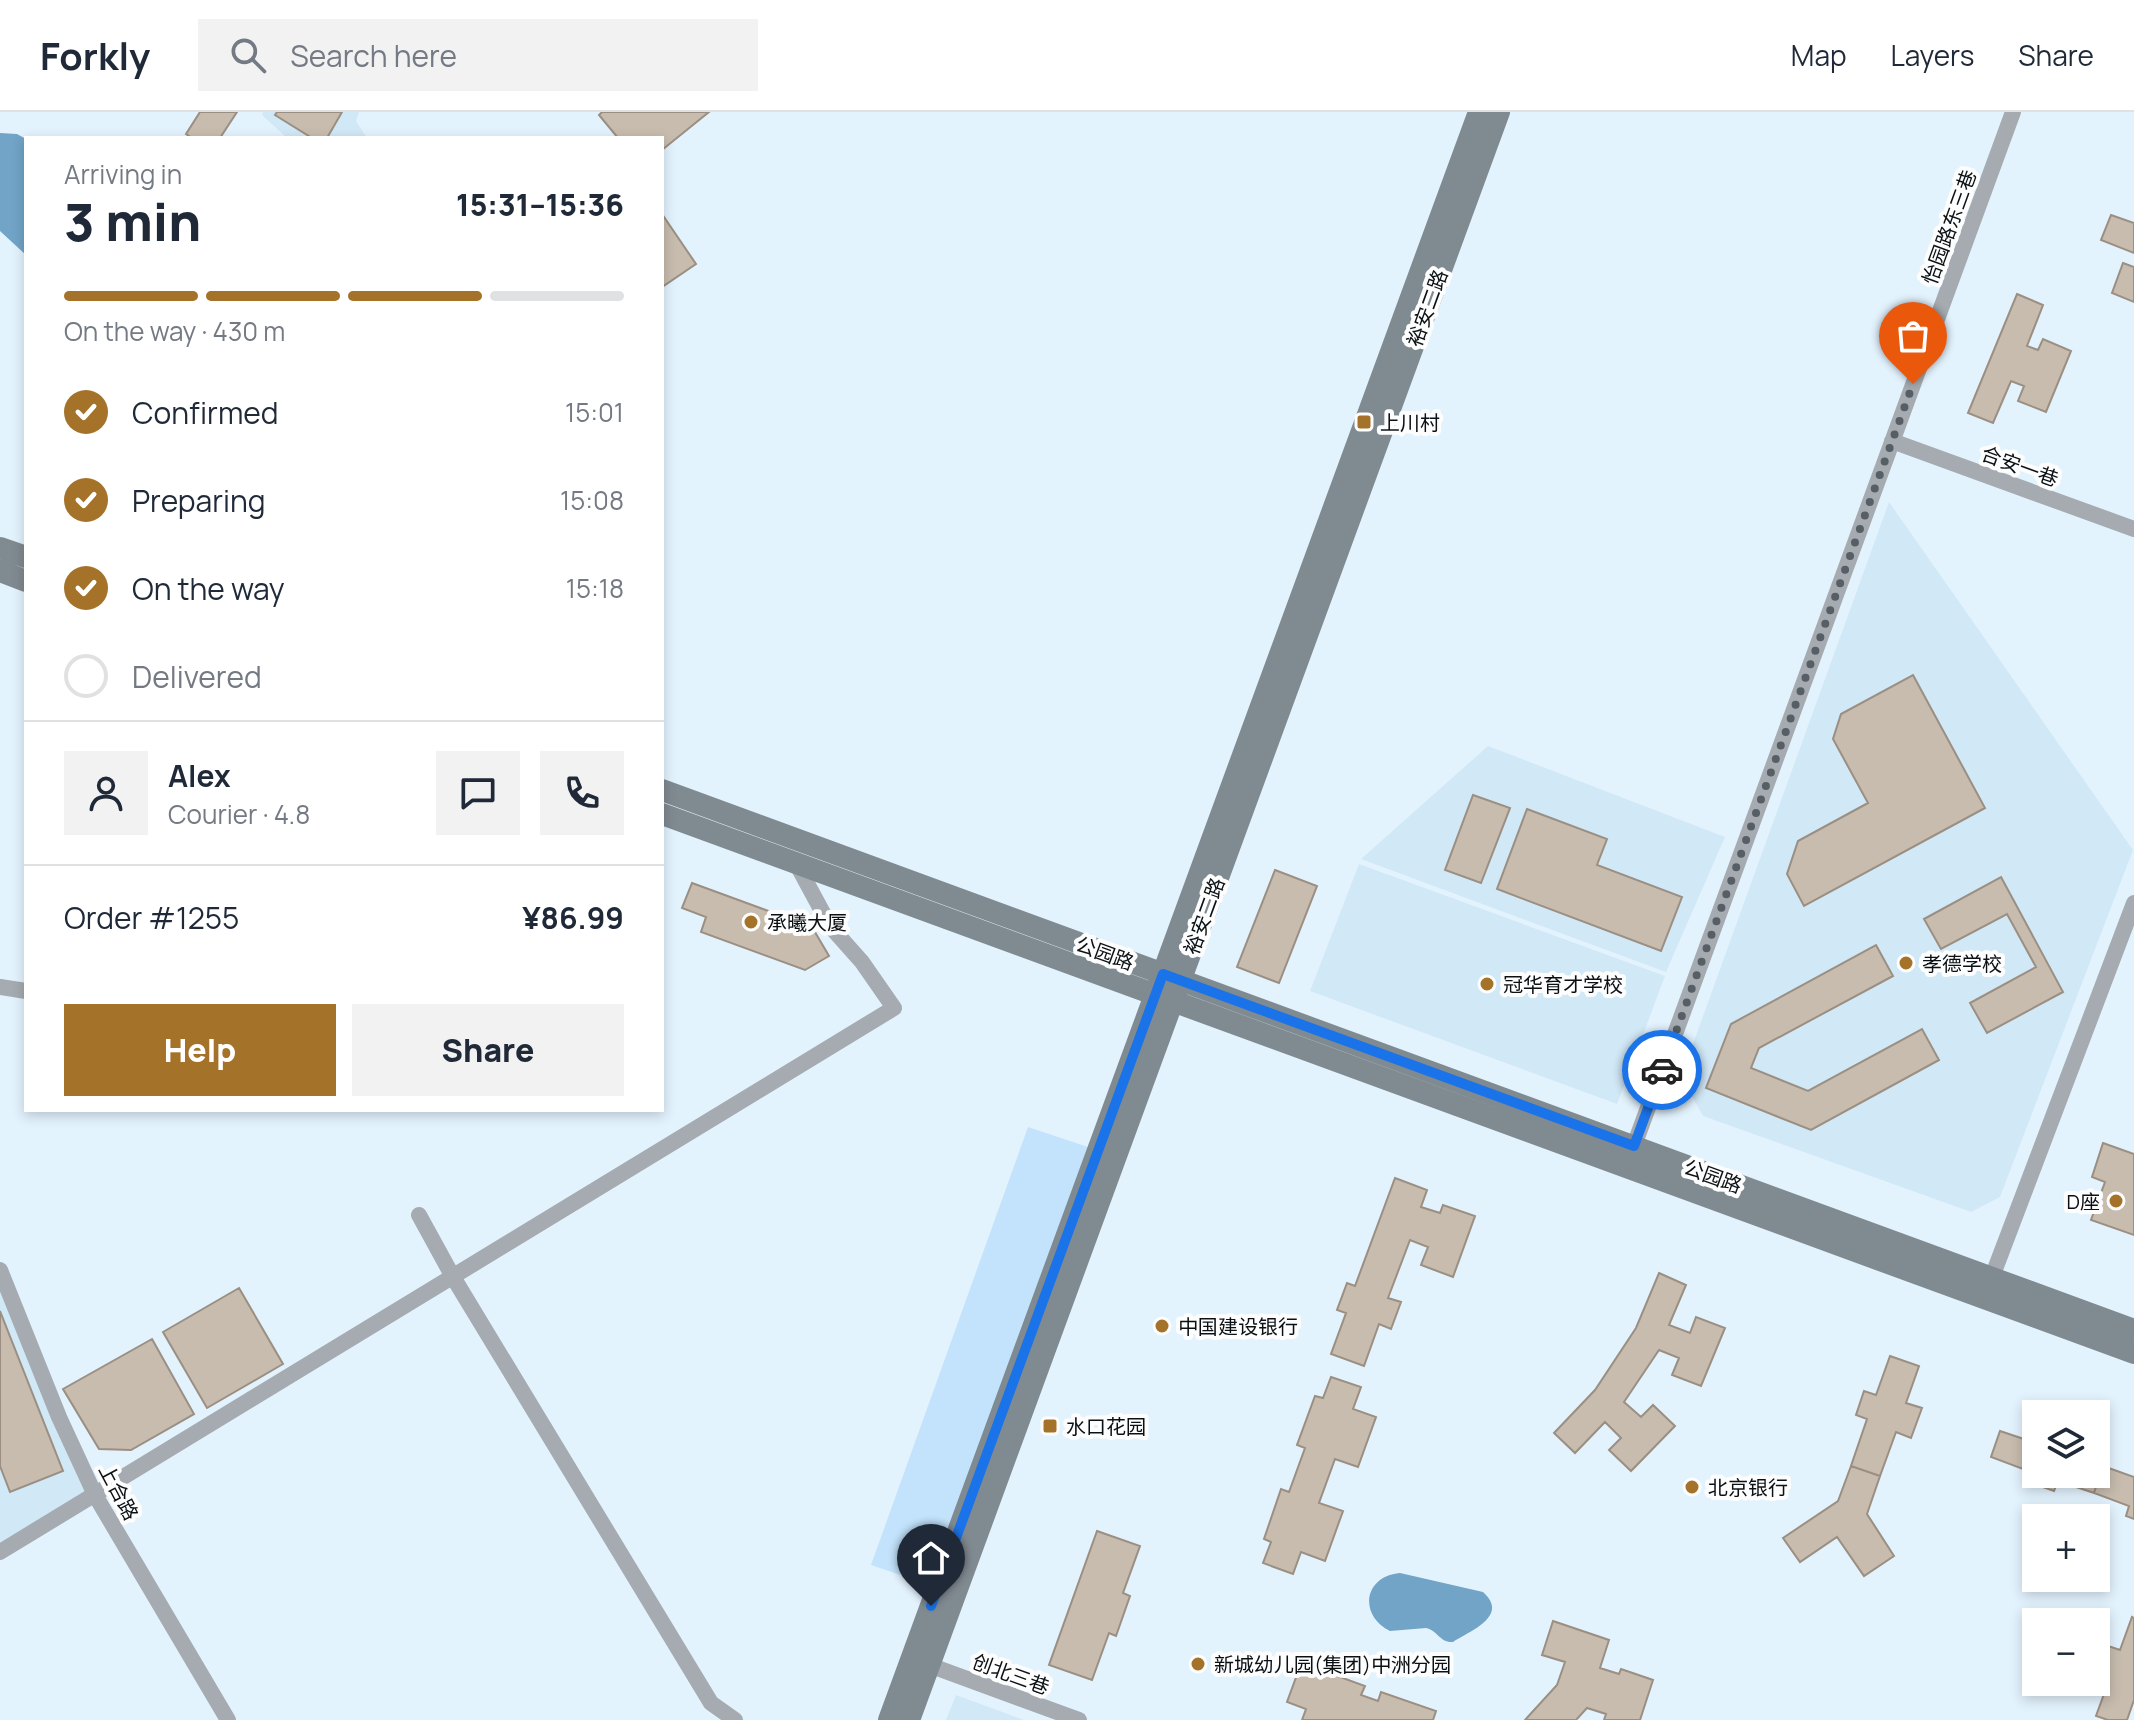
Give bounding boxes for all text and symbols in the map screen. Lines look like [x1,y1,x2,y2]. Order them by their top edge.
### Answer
search box [198,19,758,91]
text: Forkly [40,29,150,81]
icon: search [226,33,270,77]
text: Search here [290,35,457,76]
text: Map [1791,36,1847,74]
text: Layers [1891,36,1974,74]
text: Share [2018,36,2094,74]
text: Arriving in [64,156,182,192]
street label: 怡园路东三巷 [1916,166,1982,288]
text: 15:31–15:36 [456,184,624,225]
text: 3 min [64,186,201,257]
street label: 裕安二路 [1401,266,1453,350]
pin [1879,302,1947,384]
text: On the way · 430 m [64,313,285,349]
icon: bag [1891,314,1935,358]
icon: check [64,390,108,434]
text: Confirmed [132,392,279,433]
text: 15:01 [565,394,624,430]
place label: 上川村 [1380,409,1440,436]
marker: 上川村 [1355,413,1373,431]
street label: 合安一巷 [1978,440,2062,492]
icon: check [64,478,108,522]
text: Preparing [132,480,266,521]
text: 15:08 [560,482,624,518]
icon: check [64,566,108,610]
text: On the way [132,568,285,609]
text: 15:18 [566,570,624,606]
text: Delivered [132,656,262,697]
button: person [64,751,148,835]
button: chat [436,751,520,835]
button: phone [540,751,624,835]
text: Alex [168,755,231,796]
text: Courier · 4.8 [168,796,310,832]
street label: 裕安二路 [1178,874,1230,958]
text: Order #1255 [64,897,239,938]
text: ¥86.99 [522,897,624,938]
place label: 承曦大厦 [767,909,847,936]
marker: 承曦大厦 [742,913,760,931]
street label: 公园路 [1072,930,1138,976]
place label: 孝德学校 [1922,950,2002,977]
marker: 孝德学校 [1897,954,1915,972]
place label: 冠华育才学校 [1503,971,1623,998]
marker: 冠华育才学校 [1478,975,1496,993]
button: Help [64,1004,336,1096]
button: Share [352,1004,624,1096]
courier [1622,1030,1702,1110]
icon: car [1640,1048,1684,1092]
street label: 公园路 [1680,1153,1746,1199]
place label: D座 [2067,1188,2100,1215]
marker: D座 [2107,1192,2125,1210]
place label: 中国建设银行 [1178,1313,1298,1340]
marker: 中国建设银行 [1153,1317,1171,1335]
map controls [2022,1400,2110,1696]
button: layers [2022,1400,2110,1488]
place label: 水口花园 [1066,1413,1146,1440]
marker: 水口花园 [1041,1417,1059,1435]
street label: 上合路 [93,1459,145,1525]
place label: 北京银行 [1708,1474,1788,1501]
marker: 北京银行 [1683,1478,1701,1496]
button: + [2022,1504,2110,1592]
pin [897,1524,965,1606]
icon: home [909,1536,953,1580]
button: − [2022,1608,2110,1696]
street label: 创北三巷 [969,1648,1053,1700]
place label: 新城幼儿园(集团)中洲分园 [1214,1651,1451,1678]
marker: 新城幼儿园(集团)中洲分园 [1189,1655,1207,1673]

